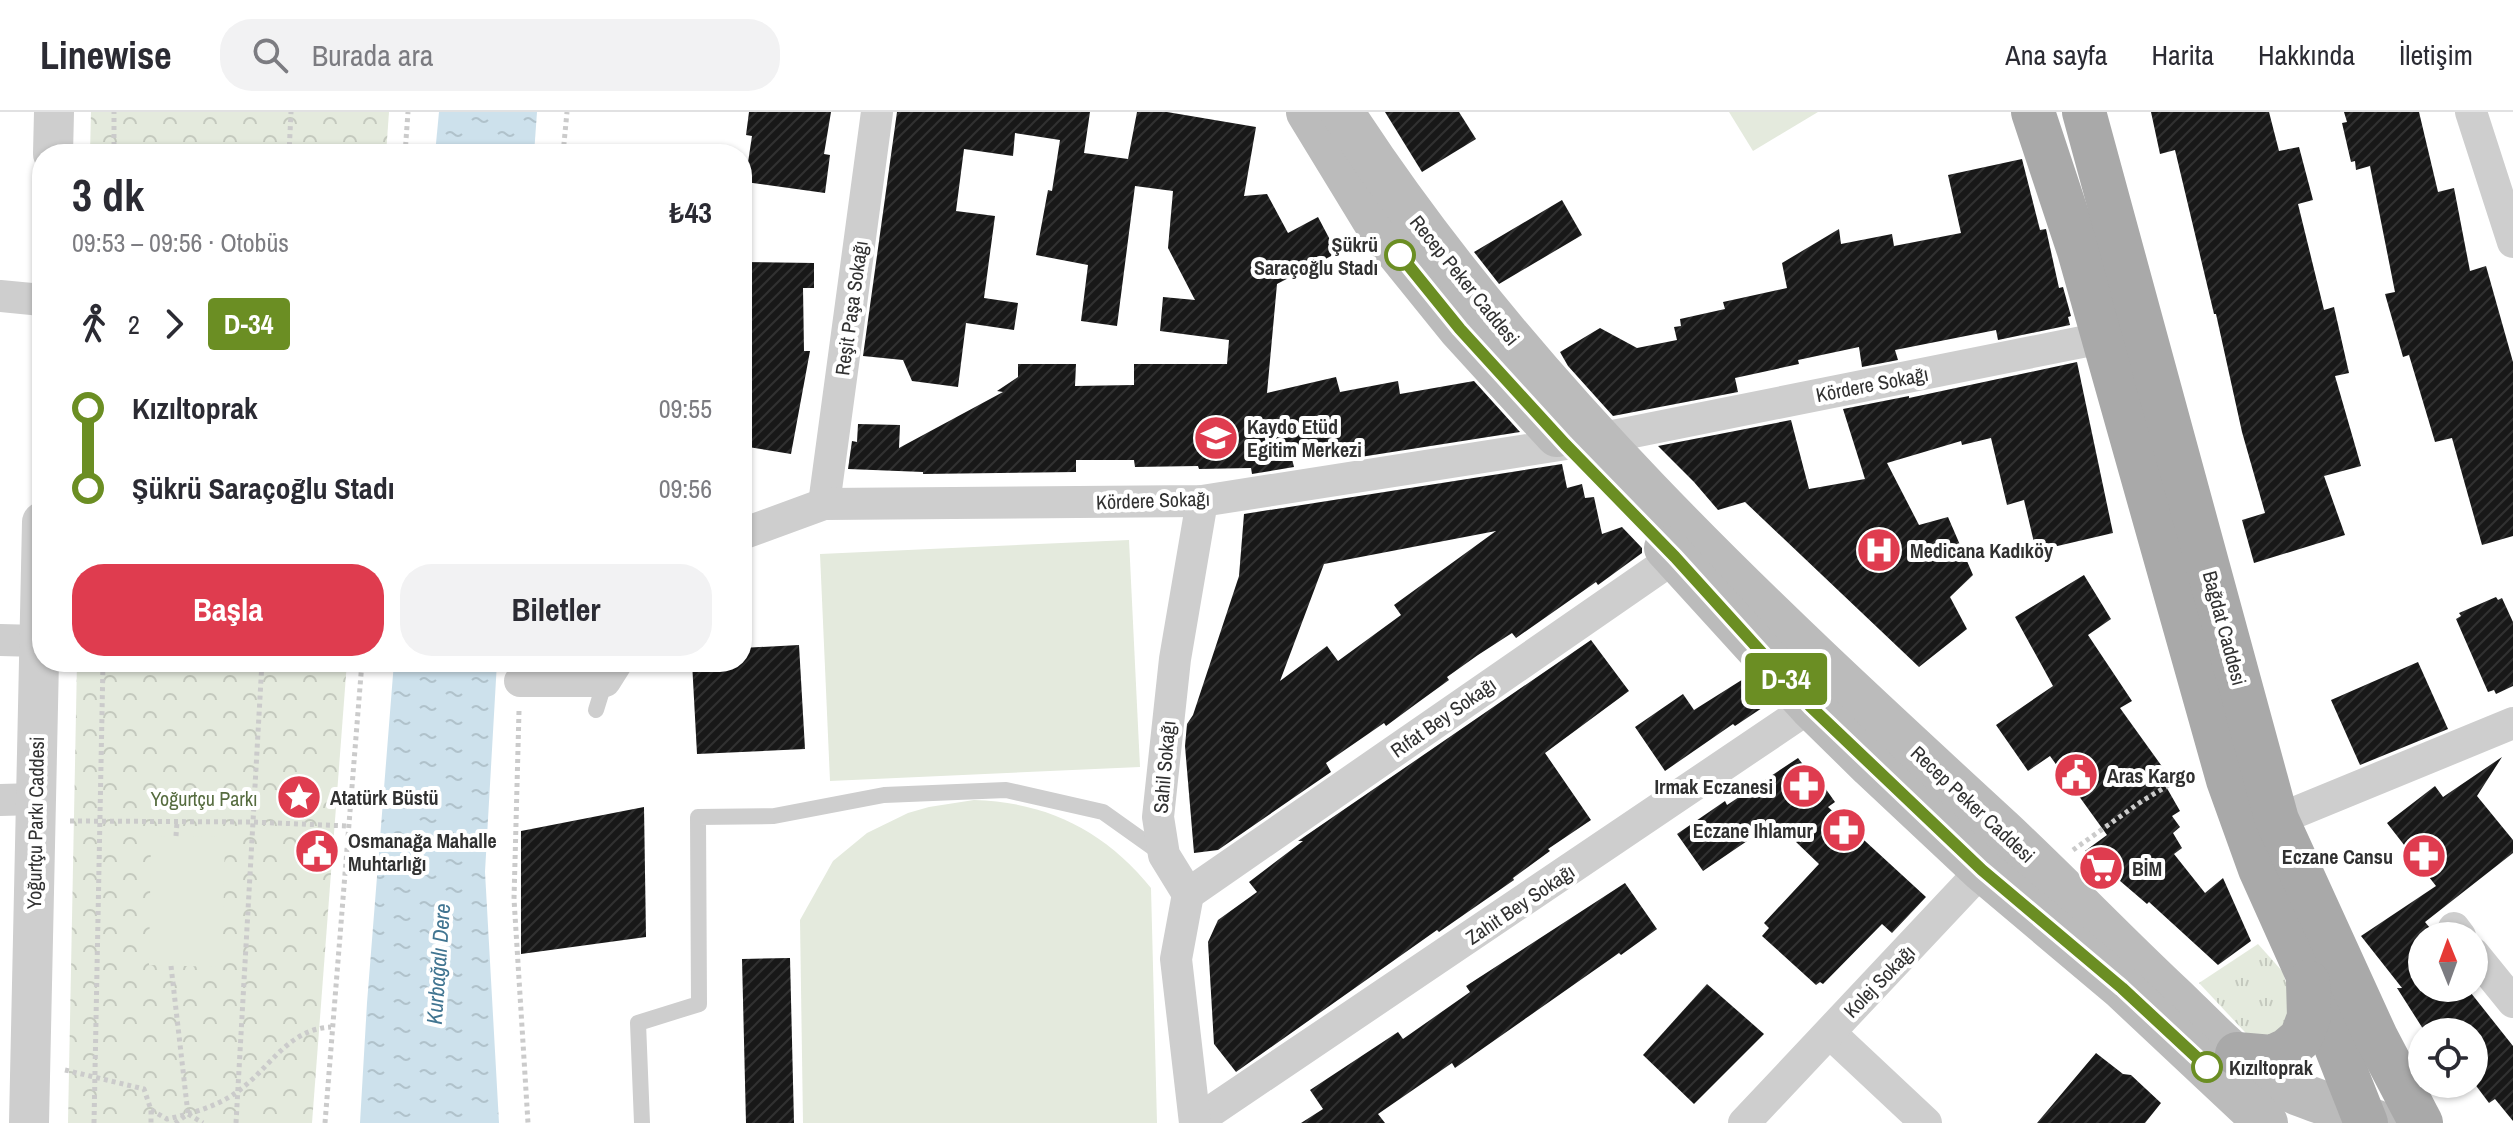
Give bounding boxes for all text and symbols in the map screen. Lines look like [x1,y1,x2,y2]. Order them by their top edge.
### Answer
search box [220,19,780,91]
text: Linewise [40,30,172,81]
icon: search [248,33,292,77]
text: Burada ara [312,35,433,75]
text: Ana sayfa [2005,36,2107,74]
text: Harita [2151,36,2214,74]
text: Hakkında [2258,36,2355,74]
text: İletişim [2399,36,2473,74]
text: 3 dk [72,165,144,225]
text: ₺43 [670,192,712,232]
street label: Recep Peker Caddesi [1404,209,1526,351]
text: 09:53 – 09:56 · Otobüs [72,225,289,260]
place label: Şükrü Saraçoğlu Stadı [1254,231,1378,281]
street label: Reşit Paşa Sokağı [828,239,874,377]
marker: Şükrü Saraçoğlu Stadı [1385,240,1415,270]
icon: walk [72,302,116,346]
icon: forward [152,302,196,346]
text: D-34 [224,305,274,343]
text: 2 [128,307,140,342]
street label: Kördere Sokağı [1813,360,1931,408]
text: Kızıltoprak [132,388,258,428]
text: 09:55 [659,391,712,426]
place label: Kaydo Etüd Egitim Merkezi [1247,413,1362,463]
school or university icon: Kaydo Etüd Egitim Merkezi [1192,414,1240,462]
text: Şükrü Saraçoğlu Stadı [132,468,395,508]
text: 09:56 [659,471,712,506]
street label: Kördere Sokağı [1096,485,1210,515]
hospital icon: Medicana Kadıköy [1855,526,1903,574]
place label: Medicana Kadıköy [1910,537,2054,564]
button: Başla [72,564,384,656]
button: Biletler [400,564,712,656]
street label: Bağdat Caddesi [2197,568,2253,688]
line badge: D-34 [1730,653,1842,705]
text: D-34 [1761,660,1811,698]
street label: Rıfat Bey Sokağı [1385,671,1501,763]
street label: Sahil Sokağı [1146,720,1182,814]
street label: Yoğurtçu Parkı Caddesi [20,736,50,910]
street label: Recep Peker Caddesi [1905,739,2041,869]
public building icon: Aras Kargo [2052,751,2100,799]
pharmacy icon: Irmak Eczanesi [1780,762,1828,810]
place label: Aras Kargo [2107,762,2195,789]
place icon: Atatürk Büstü [275,773,323,821]
place label: Irmak Eczanesi [1654,773,1773,800]
place label: Atatürk Büstü [330,784,438,811]
park label: Yoğurtçu Parkı [150,785,258,812]
pharmacy icon: Eczane Ihlamur [1820,806,1868,854]
place label: Eczane Ihlamur [1693,817,1814,844]
public building icon: Osmanağa Mahalle Muhtarlığı [293,827,341,875]
place label: Osmanağa Mahalle Muhtarlığı [348,827,497,877]
pharmacy icon: Eczane Cansu [2400,832,2448,880]
place label: Eczane Cansu [2282,843,2393,870]
supermarket icon: BİM [2077,844,2125,892]
place label: BİM [2132,855,2162,882]
street label: Zahit Bey Sokağı [1460,858,1580,950]
water label: Kurbağalı Dere [419,902,457,1026]
north arrow [2408,922,2488,1002]
map controls [2408,922,2488,1098]
street label: Kolej Sokağı [1837,938,1921,1024]
button: locate [2408,1018,2488,1098]
marker: Kızıltoprak [2192,1052,2222,1082]
place label: Kızıltoprak [2229,1054,2314,1081]

